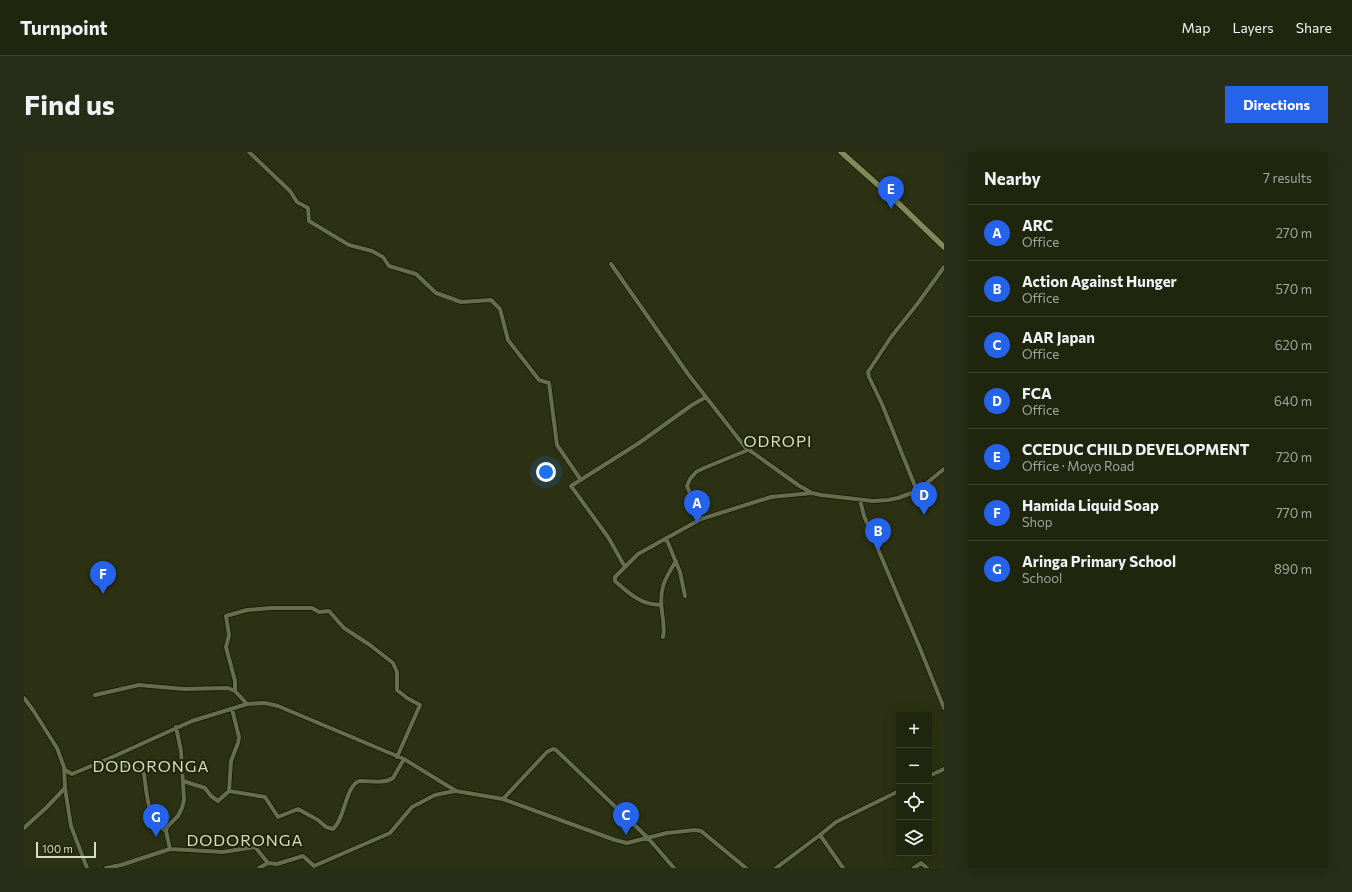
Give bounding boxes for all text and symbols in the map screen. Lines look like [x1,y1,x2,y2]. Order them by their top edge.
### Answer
text: Turnpoint [20,16,108,39]
text: Map [1182,19,1210,36]
text: Layers [1232,19,1274,36]
text: Share [1296,19,1332,36]
button: Directions [1225,86,1328,123]
text: Find us [24,87,115,121]
text: Nearby [984,168,1041,189]
text: 7 results [1263,170,1312,186]
pin: E [878,176,904,209]
text: ARC [1022,216,1053,234]
text: A [992,225,1002,241]
text: 270 m [1276,225,1312,241]
text: Office [1022,234,1059,250]
text: Action Against Hunger [1022,272,1177,290]
text: B [993,281,1001,297]
text: 570 m [1275,281,1312,297]
text: Office [1022,290,1059,306]
text: AAR Japan [1022,328,1095,346]
text: C [993,337,1001,353]
text: 620 m [1275,337,1312,353]
text: Office [1022,346,1059,362]
text: FCA [1022,384,1052,402]
text: D [992,393,1002,409]
text: 640 m [1274,393,1312,409]
text: Office [1022,402,1059,418]
district label: ODROPI [744,431,812,450]
text: CCEDUC CHILD DEVELOPMENT [1022,440,1249,458]
text: E [993,449,1001,465]
text: 720 m [1276,449,1312,465]
text: Office · Moyo Road [1022,458,1134,474]
your location [536,462,556,482]
pin: D [911,482,937,515]
pin: A [684,490,710,523]
text: Hamida Liquid Soap [1022,496,1159,514]
text: F [993,505,1001,521]
text: 770 m [1276,505,1312,521]
text: Shop [1022,514,1053,530]
pin: B [865,518,891,551]
text: Aringa Primary School [1022,552,1176,570]
pin: F [90,561,116,594]
text: G [992,561,1002,577]
text: 890 m [1274,561,1312,577]
text: School [1022,570,1062,586]
map controls [896,712,932,856]
button: + [896,712,932,748]
button: − [896,748,932,784]
district label: DODORONGA [92,756,210,775]
button: locate [896,784,932,820]
pin: C [613,802,639,835]
pin: G [143,804,169,837]
button: layers [896,820,932,856]
district label: DODORONGA [186,830,304,849]
scale bar [36,840,96,859]
text: 100 m [42,842,73,855]

